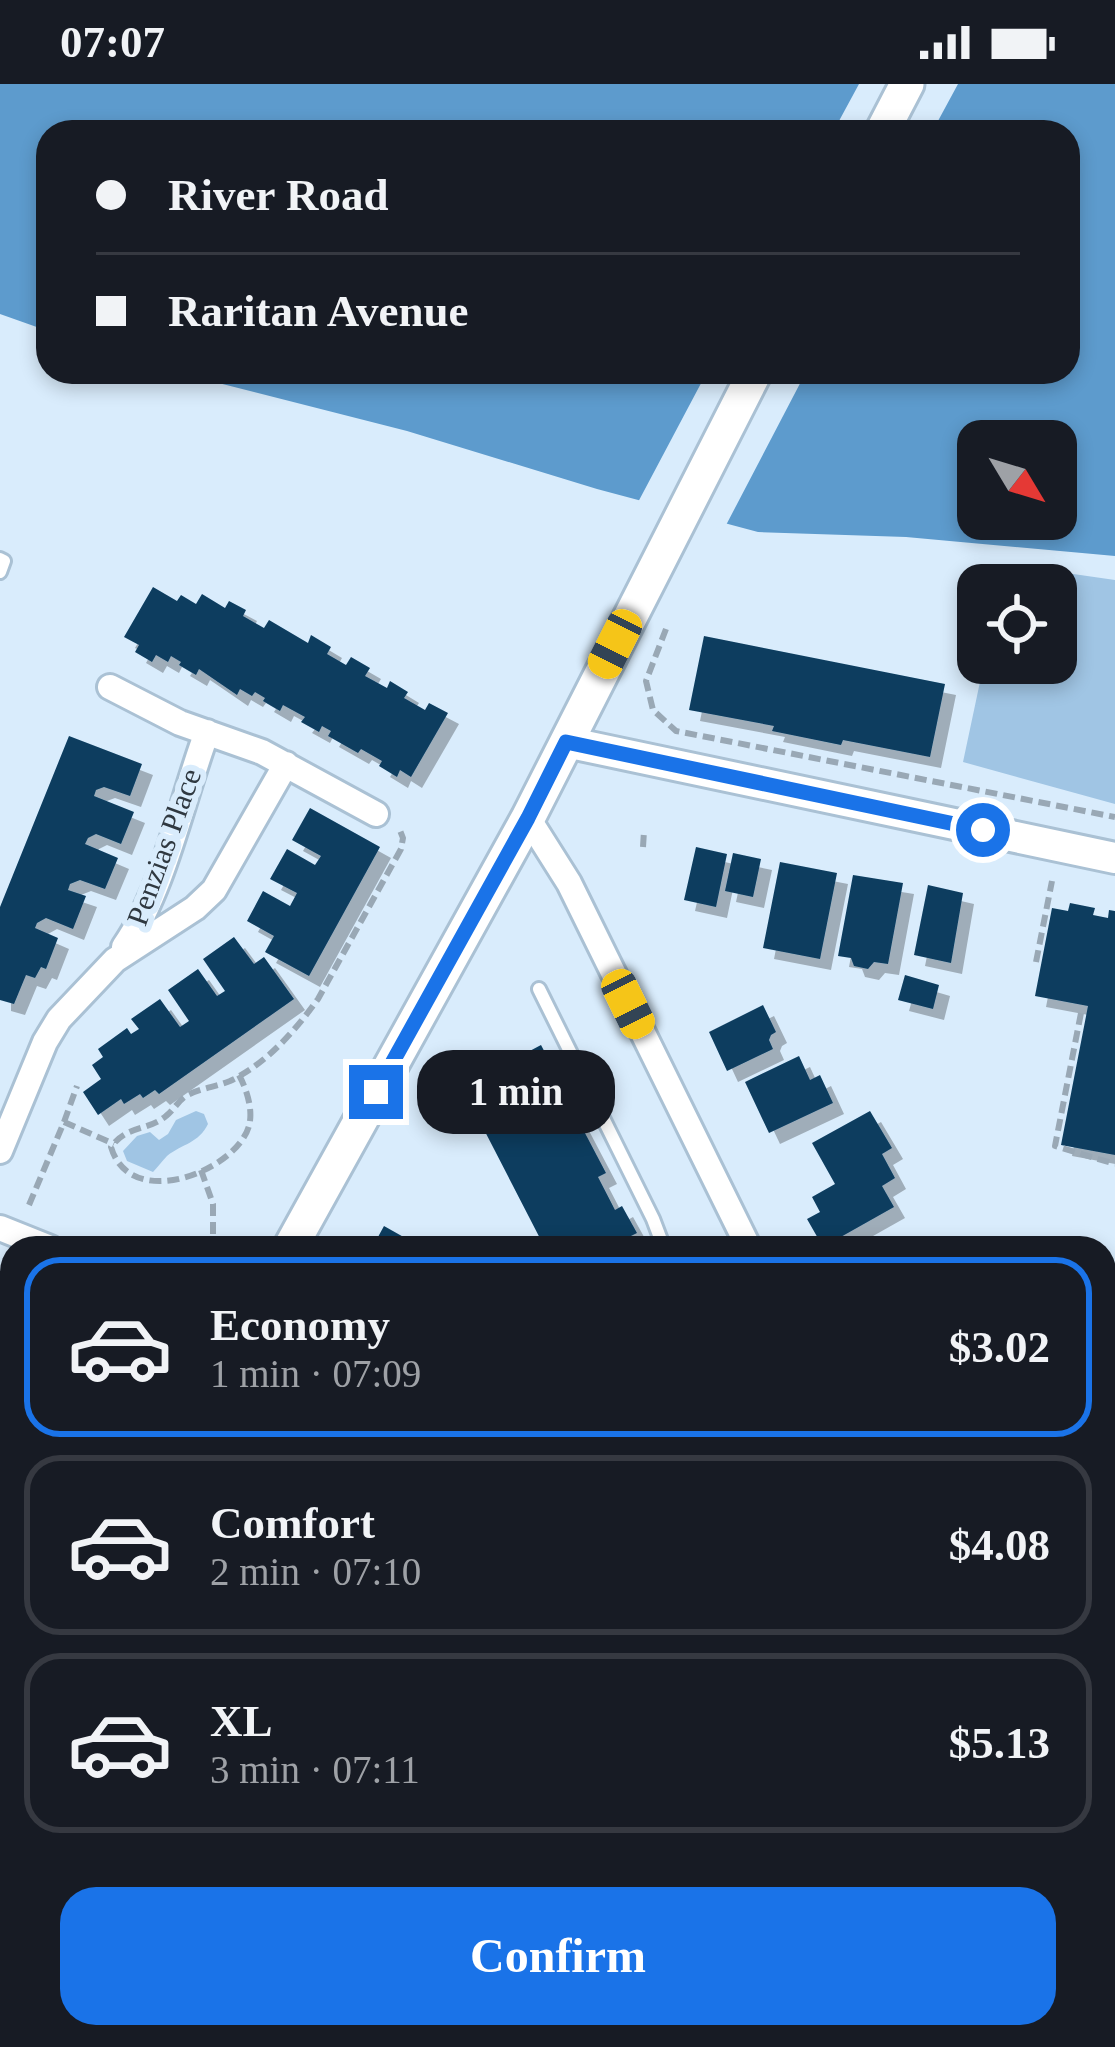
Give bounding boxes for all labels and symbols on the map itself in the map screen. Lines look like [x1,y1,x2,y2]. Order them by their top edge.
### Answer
north arrow [957,420,1077,540]
car [583,604,647,684]
street label: Penzias Place [120,764,207,930]
route start [956,803,1010,857]
car [596,964,660,1044]
callout: 1 min [418,1050,616,1134]
route end [349,1065,403,1119]

